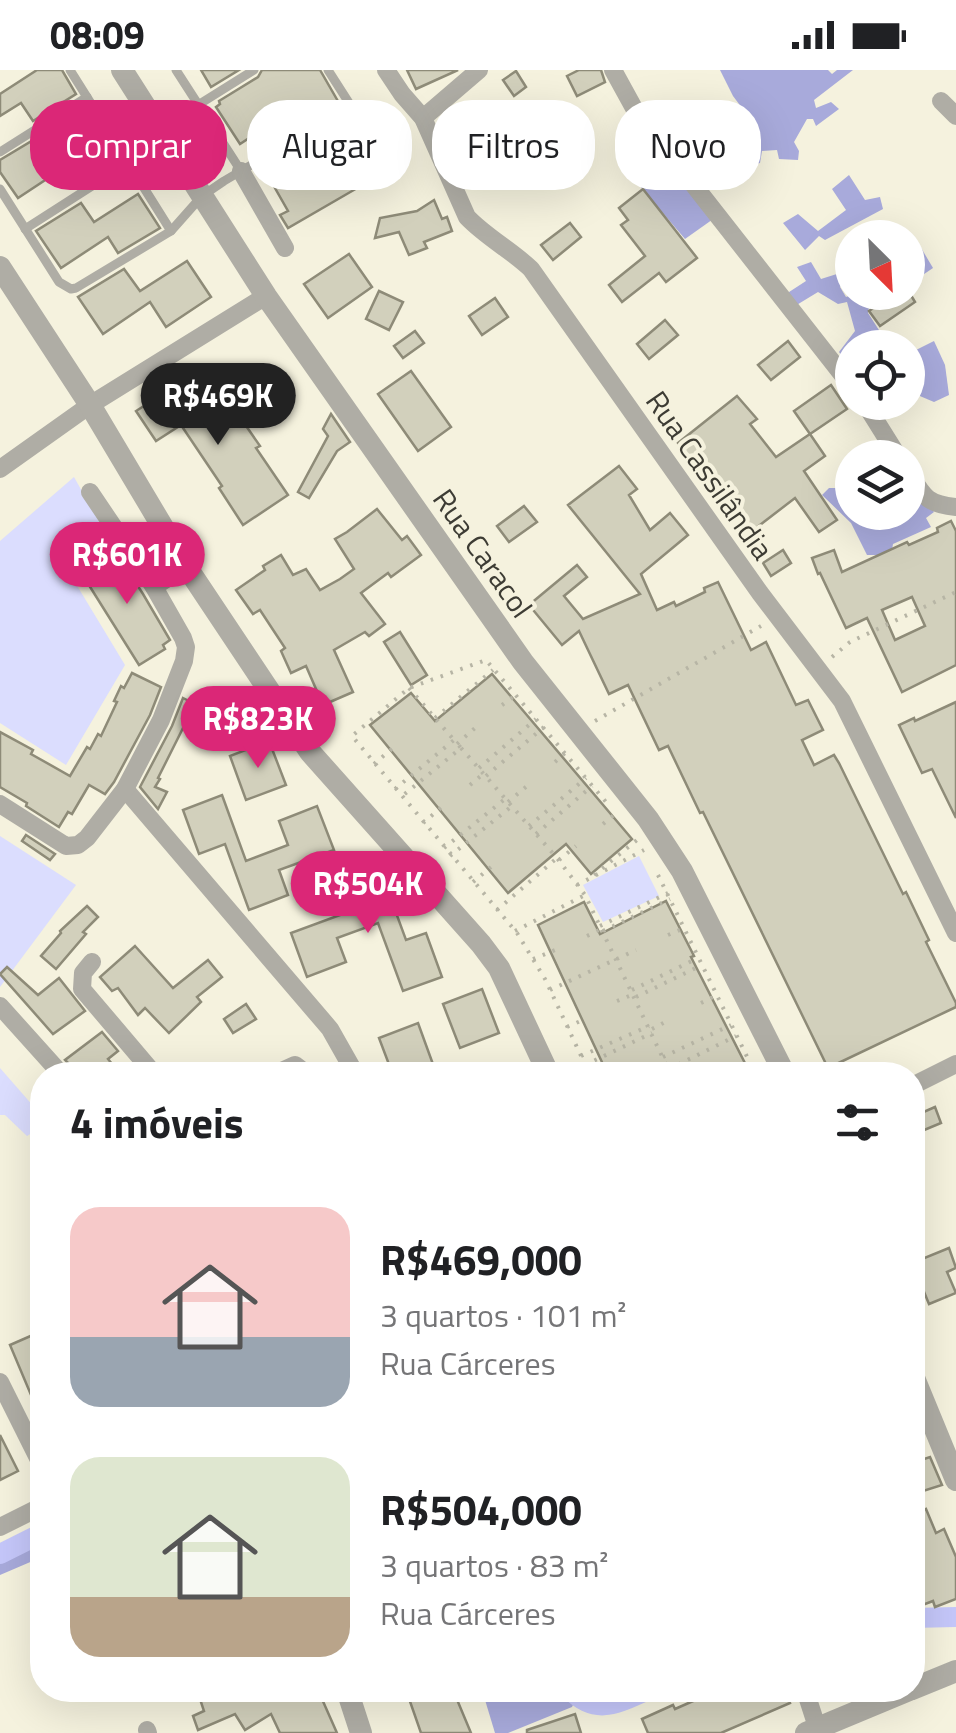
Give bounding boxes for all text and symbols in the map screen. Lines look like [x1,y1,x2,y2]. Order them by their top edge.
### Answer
text: 08:09 [50,6,145,64]
chip: Comprar [30,100,227,190]
chip: Alugar [247,100,412,190]
chip: Filtros [432,100,595,190]
chip: Novo [615,100,761,190]
north arrow [835,220,925,310]
map controls [835,220,925,530]
button: locate [835,330,925,420]
pin: R$469K [137,363,299,448]
text: R$469K [163,371,273,419]
street label: Rua Cassilândia [635,381,785,569]
button: layers [835,440,925,530]
street label: Rua Caracol [422,479,544,627]
pin: R$601K [46,522,208,607]
text: R$601K [72,530,182,578]
pin: R$823K [177,686,339,771]
text: R$823K [203,694,313,742]
pin: R$504K [287,851,449,936]
text: R$504K [313,859,423,907]
text: 4 imóveis [70,1090,244,1154]
icon: filters [830,1095,885,1150]
text: R$469,000 [380,1227,582,1291]
icon: home [150,1247,270,1367]
text: 3 quartos · 101 m² [380,1291,626,1339]
text: Rua Cárceres [380,1339,556,1387]
text: R$504,000 [380,1477,582,1541]
icon: home [150,1497,270,1617]
text: 3 quartos · 83 m² [380,1541,609,1589]
text: Rua Cárceres [380,1589,556,1637]

